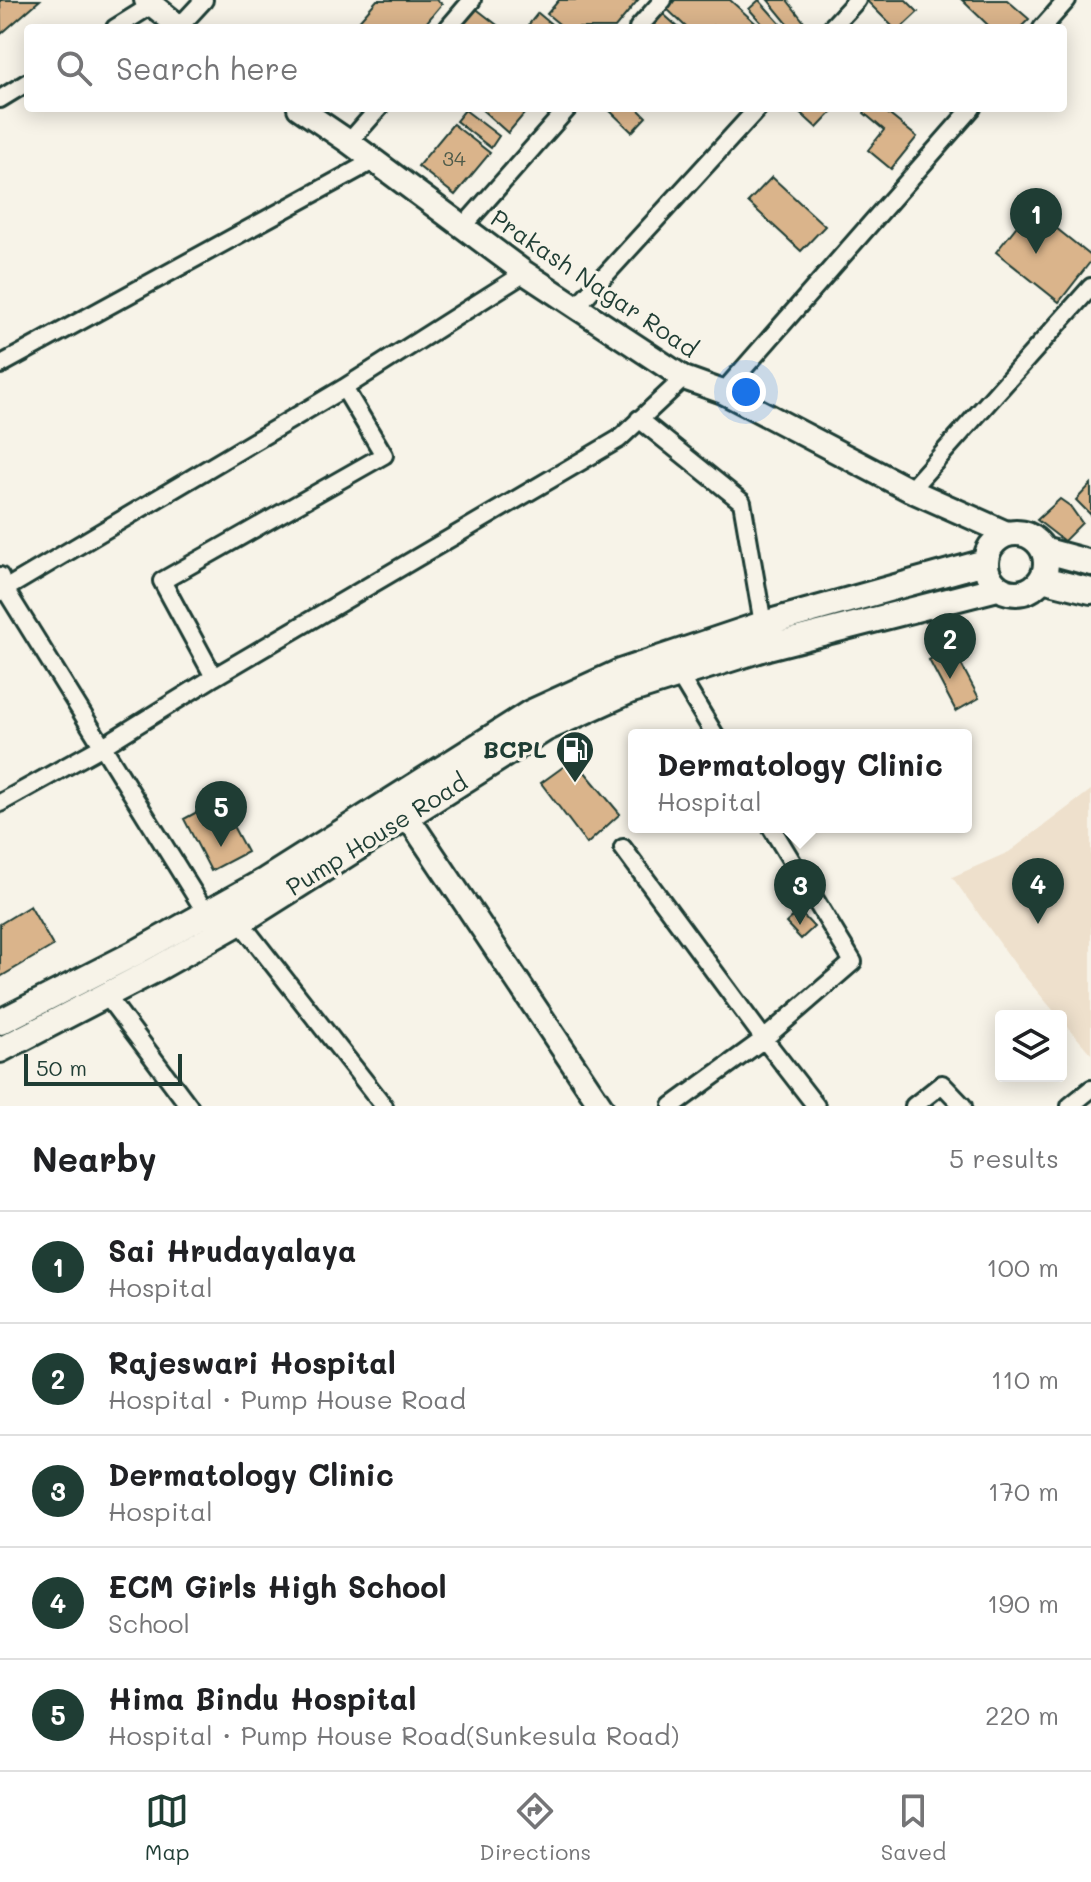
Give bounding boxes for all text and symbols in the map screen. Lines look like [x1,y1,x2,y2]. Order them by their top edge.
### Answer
search box [24,24,1067,112]
icon: search [52,46,96,90]
text: Search here [116,48,299,88]
house number: 34 [442,145,466,171]
pin: 1 [1010,188,1062,254]
street label: Prakash Nagar Road [485,202,704,364]
your location [726,372,766,412]
pin: 2 [924,613,976,679]
fuel station icon: BCPL [554,729,596,784]
popup [628,729,972,833]
place label: BCPL [483,733,547,764]
text: Dermatology Clinic [657,744,943,784]
street label: Pump House Road [280,766,473,902]
pin: 5 [195,781,247,847]
text: Hospital [657,784,762,818]
pin: 4 [1012,858,1064,924]
pin: 3 [774,859,826,925]
map controls [995,1010,1067,1082]
button: layers [995,1010,1067,1082]
scale bar [24,1050,182,1086]
text: 50 m [36,1053,87,1082]
text: Nearby [32,1136,157,1181]
text: 5 results [949,1141,1059,1175]
text: Sai Hrudayalaya [108,1230,356,1270]
text: 1 [52,1250,64,1284]
text: 100 m [986,1250,1059,1284]
text: Hospital [108,1270,213,1304]
text: Rajeswari Hospital [108,1342,396,1382]
text: 2 [51,1362,65,1396]
text: 110 m [991,1362,1059,1396]
text: Hospital · Pump House Road [108,1382,466,1416]
text: Dermatology Clinic [108,1454,394,1494]
text: 3 [50,1474,66,1508]
text: 170 m [988,1474,1059,1508]
text: Hospital [108,1494,213,1528]
text: ECM Girls High School [108,1566,447,1606]
text: 4 [50,1586,66,1620]
text: 190 m [987,1586,1059,1620]
text: School [108,1606,190,1640]
text: Hima Bindu Hospital [108,1678,416,1718]
text: 5 [50,1698,66,1732]
text: 220 m [985,1698,1059,1732]
text: Hospital · Pump House Road(Sunkesula Road) [108,1718,679,1752]
tab: Map [145,1789,190,1866]
tab: Directions [479,1789,591,1866]
tab: Saved [881,1789,946,1866]

